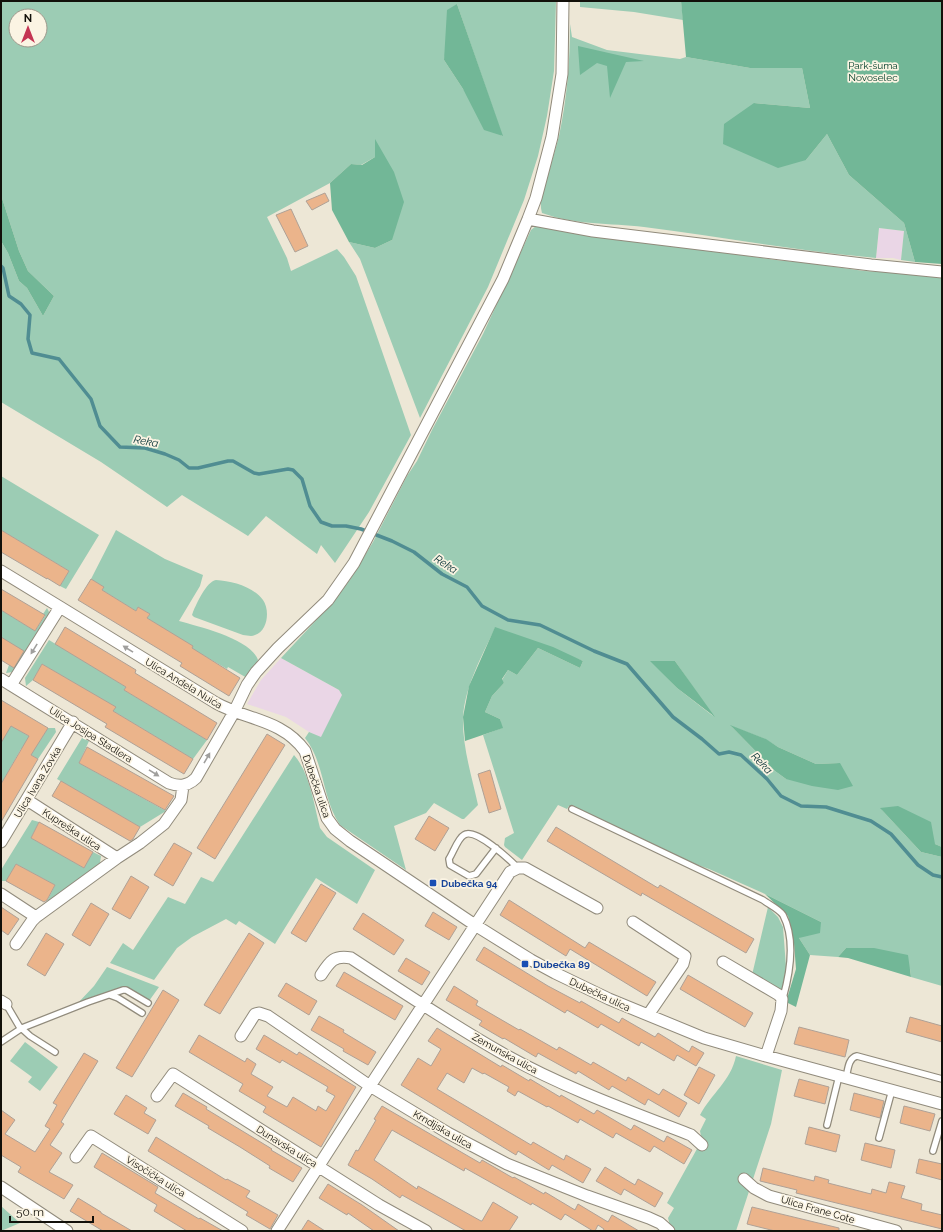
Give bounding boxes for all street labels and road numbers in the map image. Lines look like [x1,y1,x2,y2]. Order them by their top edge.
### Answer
street label: Ulica Anđela Nuića [143,656,224,711]
street label: Ulica Josipa Stadlera [47,704,134,765]
street label: Ulica Ivana Zovka [12,745,63,820]
street label: Dubečka ulica [301,753,332,819]
street label: Kupreška ulica [40,806,103,852]
street label: Dubečka ulica [568,976,632,1013]
street label: Zemunska ulica [470,1031,539,1076]
street label: Krndijska ulica [411,1108,474,1151]
street label: Dunavska ulica [254,1123,319,1169]
street label: Visočička ulica [124,1154,187,1199]
street label: Ulica Frane Cote [780,1194,856,1225]

